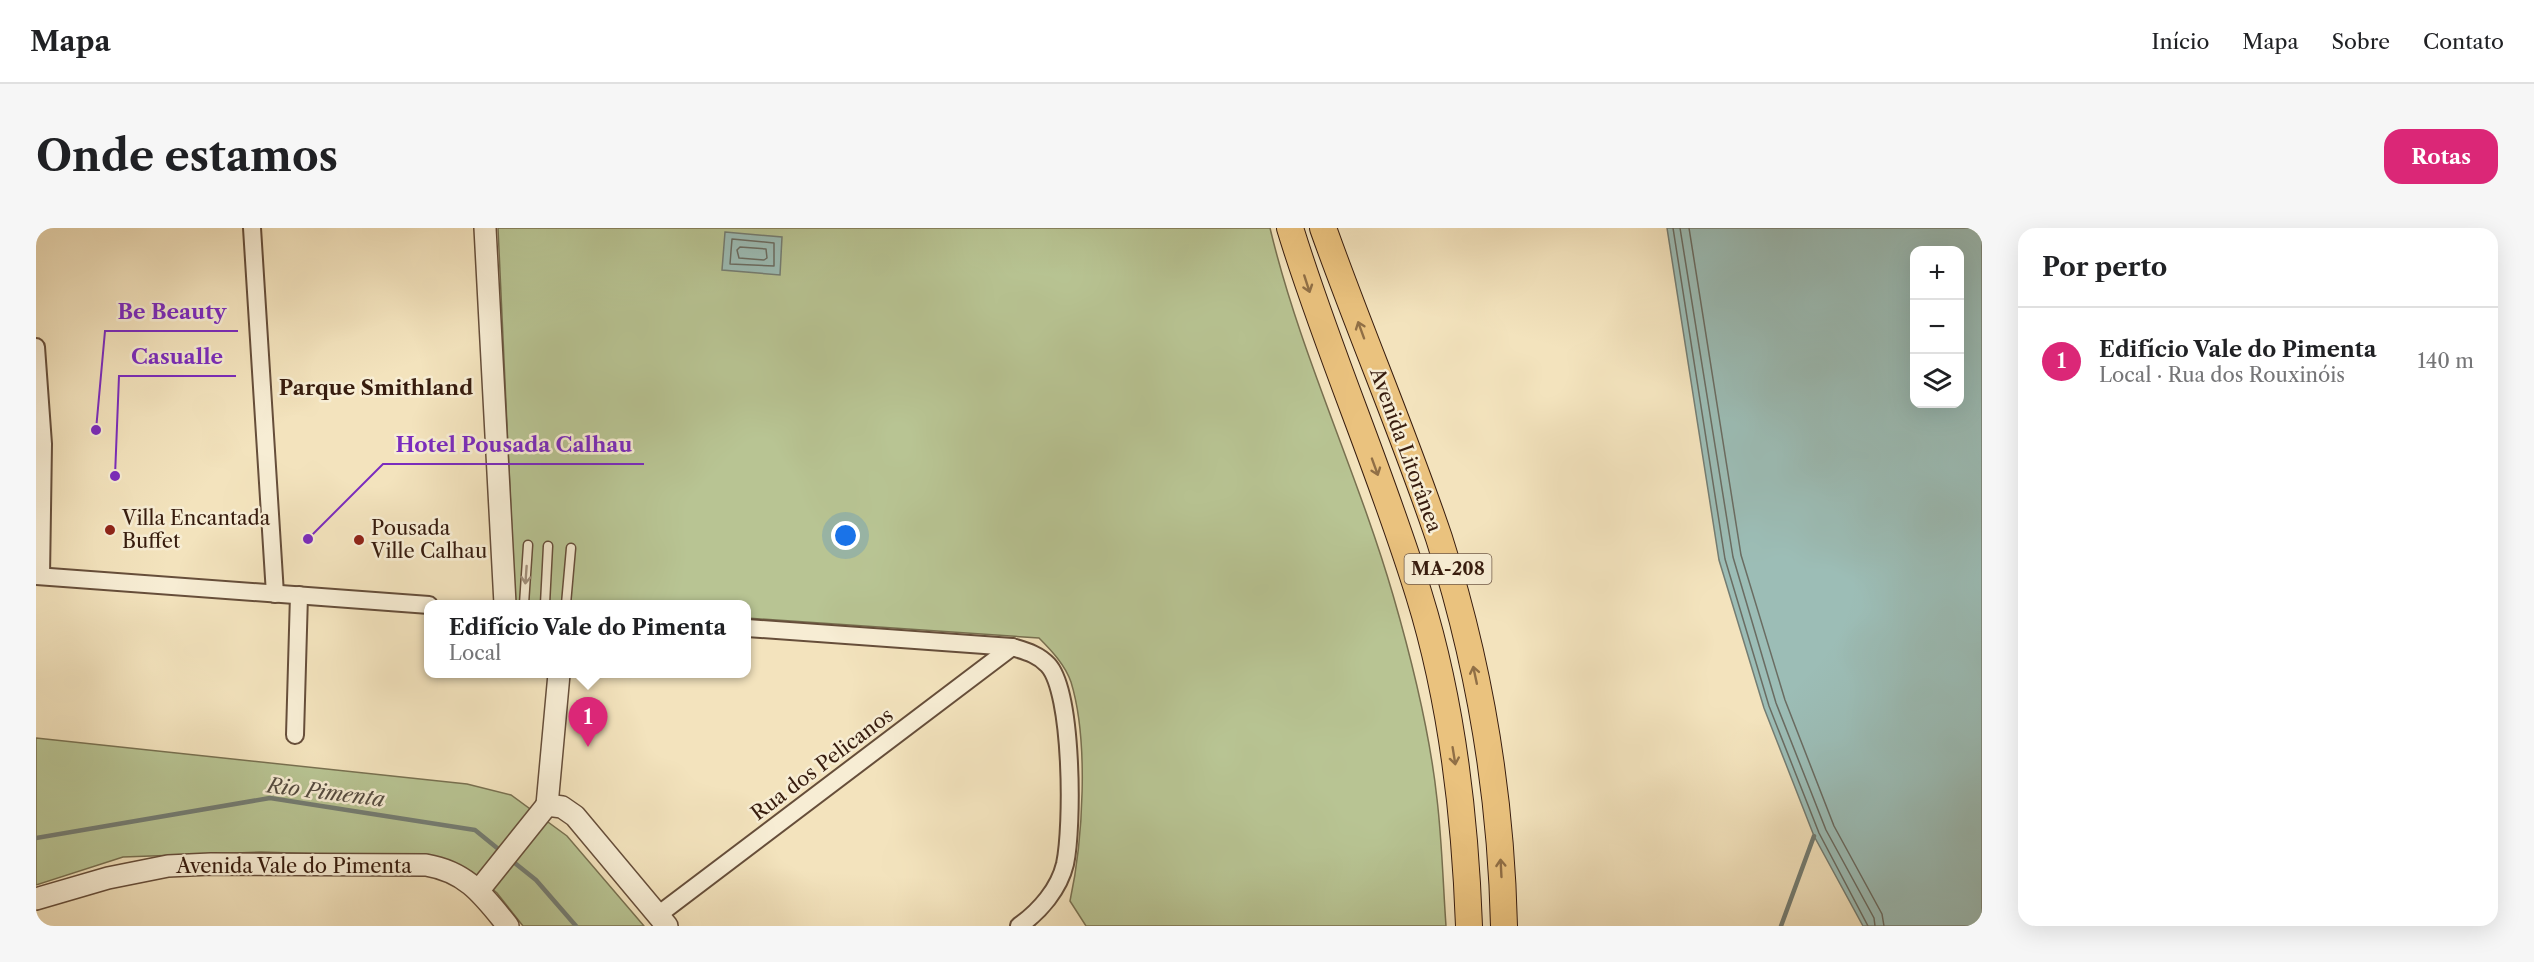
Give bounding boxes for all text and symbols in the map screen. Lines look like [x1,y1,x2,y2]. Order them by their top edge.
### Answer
text: Mapa [30,24,111,58]
text: Início [2152,29,2209,54]
text: Mapa [2242,29,2299,54]
text: Sobre [2332,29,2390,54]
text: Contato [2423,29,2504,54]
button: Rotas [2384,129,2498,184]
text: Onde estamos [36,130,338,182]
map controls [1910,246,1964,408]
button: + [1910,246,1964,300]
text: Por perto [2042,251,2167,283]
one-way arrow [1303,274,1314,293]
callout: Be Beauty [105,292,238,331]
text: Be Beauty [118,299,228,324]
button: − [1910,300,1964,354]
one-way arrow [1355,321,1366,340]
text: Edifício Vale do Pimenta [2099,336,2376,363]
callout: Casualle [119,337,236,376]
text: Casualle [131,344,223,369]
text: 1 [2057,349,2066,373]
text: 140 m [2417,349,2474,373]
button: layers [1910,354,1964,408]
text: Local · Rua dos Rouxinóis [2099,363,2345,387]
street label: Avenida Litorânea [1365,364,1447,536]
district label: Parque Smithland [279,375,473,400]
callout: Hotel Pousada Calhau [383,425,644,464]
text: Hotel Pousada Calhau [396,432,633,457]
one-way arrow [1370,457,1381,476]
place label: Villa Encantada Buffet [121,506,271,553]
place label: Pousada Ville Calhau [370,516,487,563]
your location [831,521,860,550]
marker: Villa Encantada Buffet [103,523,117,537]
marker: Pousada Ville Calhau [352,533,366,547]
road number: MA-208 [1404,554,1492,584]
one-way arrow [520,564,531,584]
popup [424,600,751,678]
text: Edifício Vale do Pimenta [449,614,726,641]
text: Local [449,641,501,665]
one-way arrow [1468,665,1480,684]
pin: 1 [568,698,608,747]
street label: Rua dos Pelicanos [746,703,898,825]
one-way arrow [1448,745,1459,765]
water label: Rio Pimenta [264,772,387,812]
street label: Avenida Vale do Pimenta [175,854,412,878]
one-way arrow [1495,858,1506,878]

